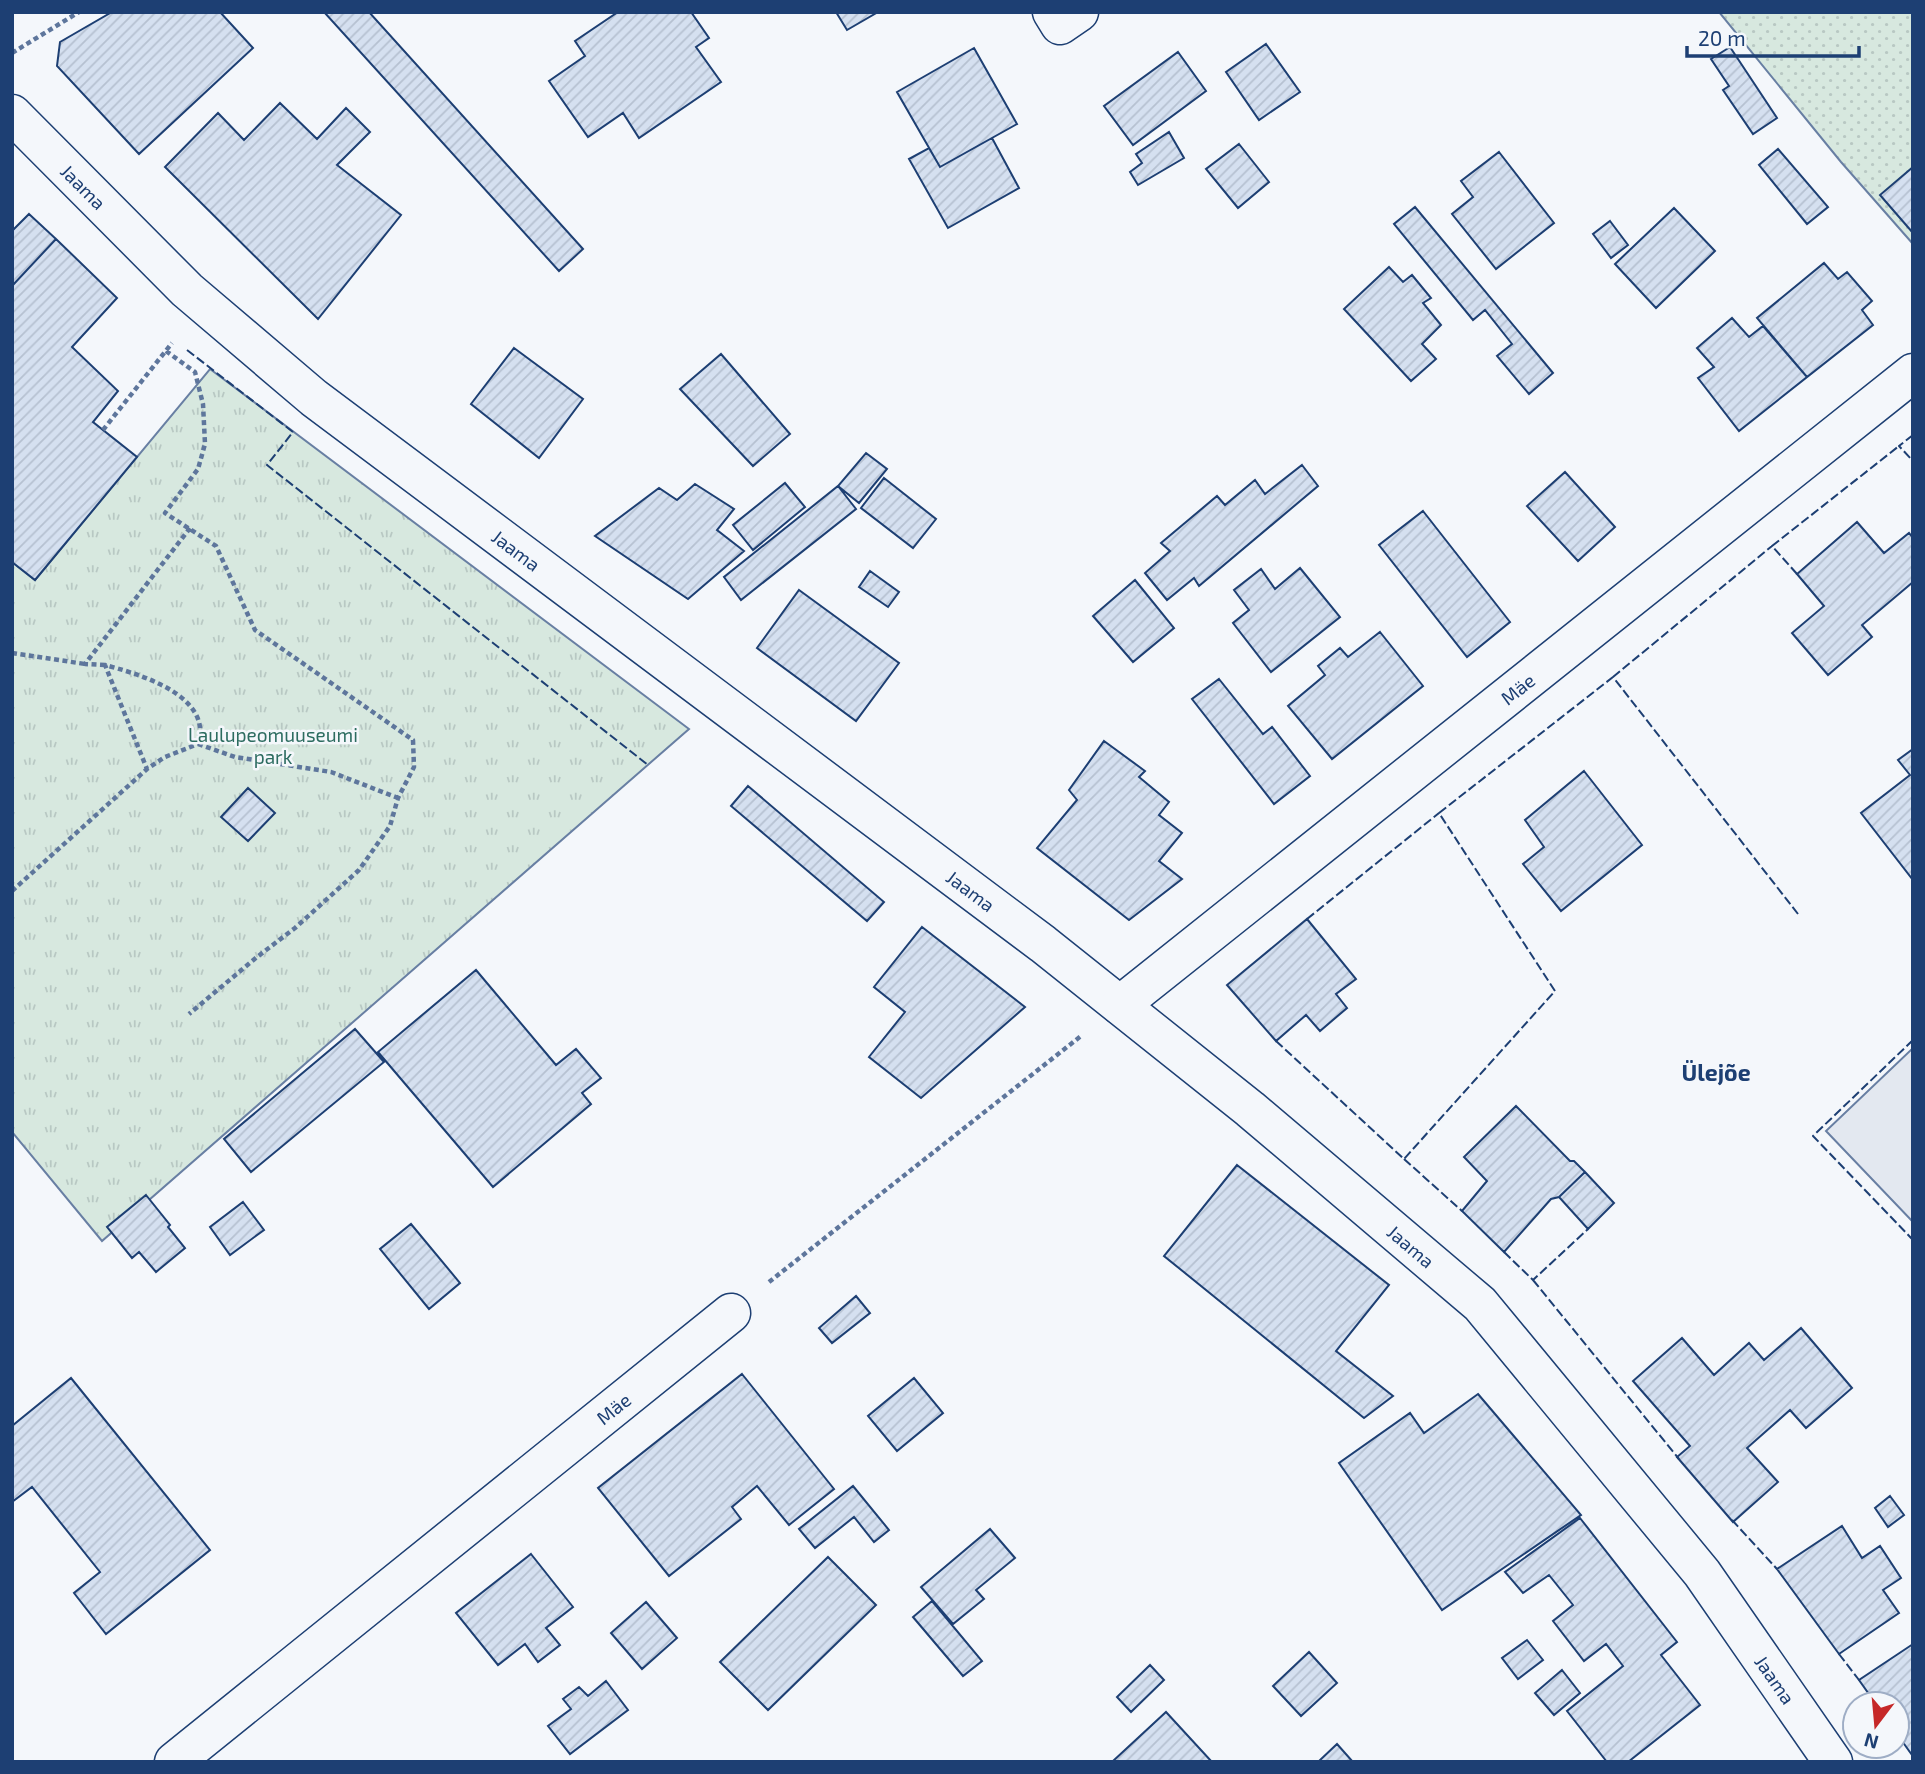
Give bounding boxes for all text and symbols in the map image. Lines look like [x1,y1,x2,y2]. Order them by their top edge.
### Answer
scale bar [1687,14,1858,58]
text: 20 m [1698,25,1746,50]
street label: Jaama [57,159,111,214]
street label: Jaama [488,524,545,575]
street label: Mäe [1496,668,1539,709]
park label: Laulupeomuuseumi park [188,723,358,768]
street label: Jaama [943,865,1000,916]
district label: Ülejõe [1681,1058,1751,1086]
street label: Jaama [1383,1219,1440,1272]
street label: Mäe [591,1387,635,1429]
street label: Jaama [1751,1650,1801,1708]
north arrow [1841,1690,1911,1760]
text: N [1861,1729,1881,1755]

